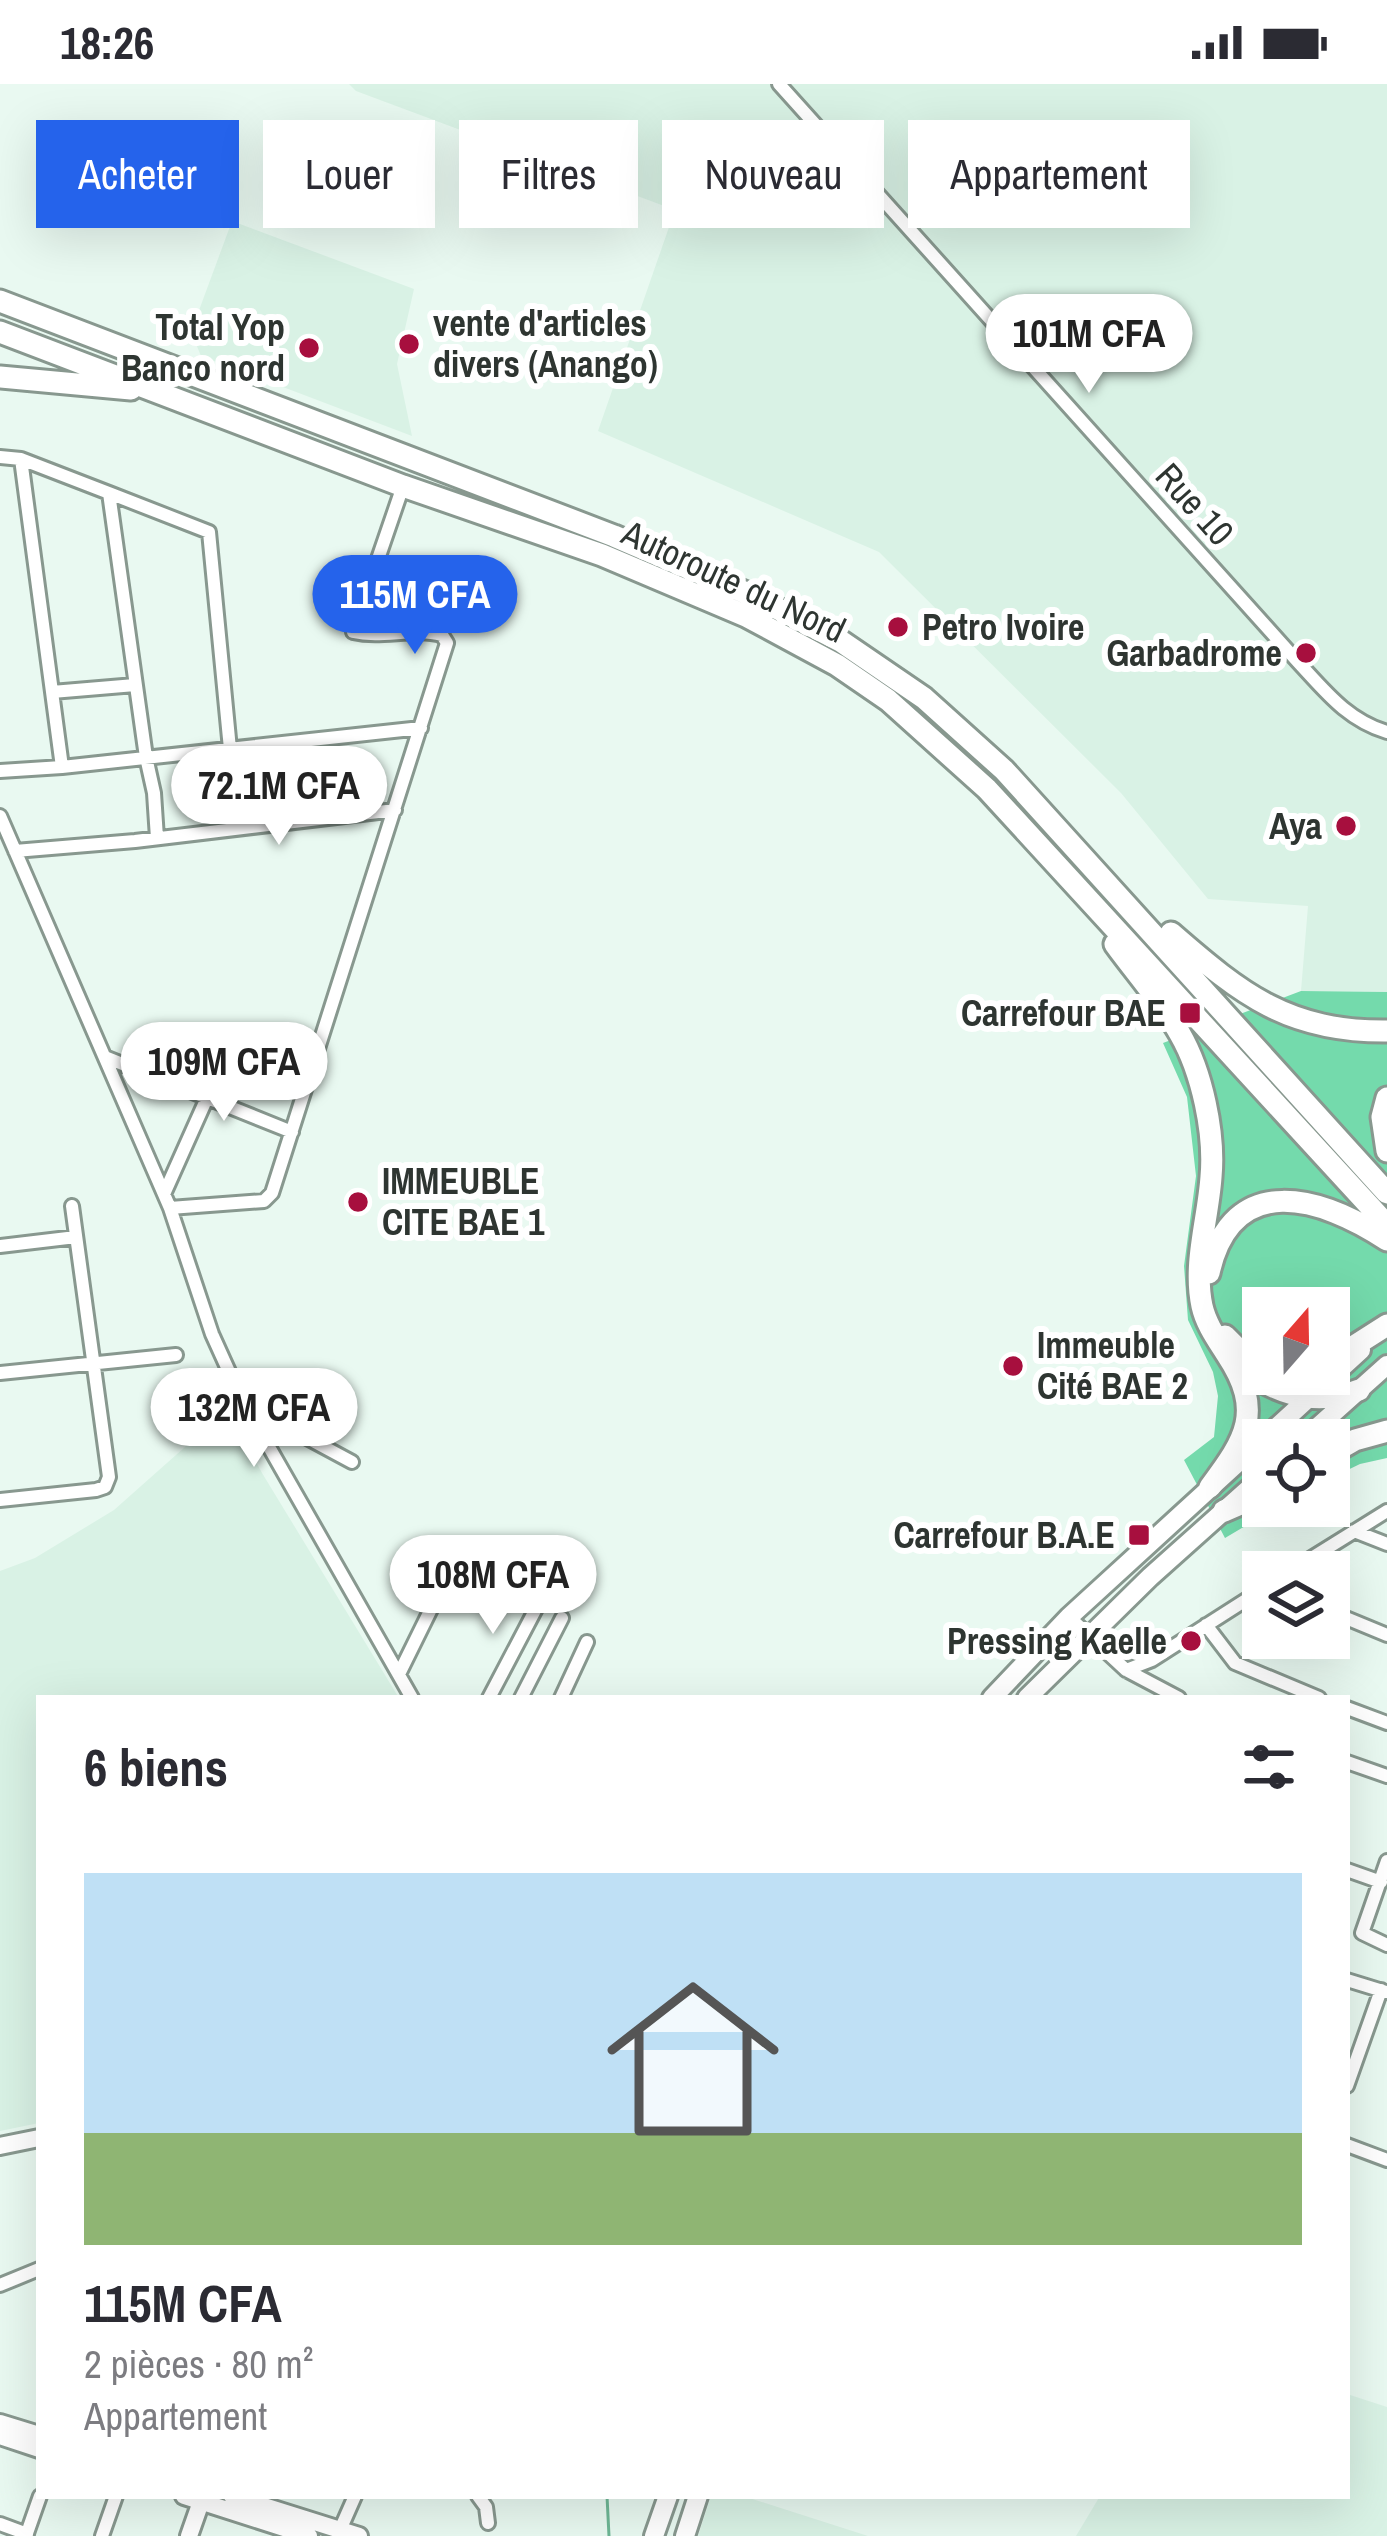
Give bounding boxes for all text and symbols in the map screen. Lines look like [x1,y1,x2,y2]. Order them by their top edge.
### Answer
text: 18:26 [60,12,154,73]
chip: Acheter [36,120,239,228]
chip: Louer [263,120,435,228]
chip: Filtres [459,120,638,228]
chip: Nouveau [662,120,884,228]
chip: Appartement [908,120,1190,228]
pin: 101M CFA [965,294,1213,396]
place label: vente d'articles divers (Anango) [433,299,658,388]
place label: Total Yop Banco nord [121,303,285,392]
text: 101M CFA [1013,307,1165,359]
marker: vente d'articles divers (Anango) [396,331,422,357]
marker: Total Yop Banco nord [296,335,322,361]
street label: Rue 10 [1145,453,1245,555]
street label: Autoroute du Nord [614,508,853,654]
pin: 115M CFA [291,555,539,657]
text: 115M CFA [339,568,491,620]
place label: Petro Ivoire [922,603,1084,651]
marker: Petro Ivoire [885,614,911,640]
place label: Garbadrome [1106,629,1282,677]
marker: Garbadrome [1293,640,1319,666]
pin: 72.1M CFA [142,746,416,848]
text: 72.1M CFA [198,759,360,811]
place label: Aya [1269,802,1323,850]
marker: Aya [1333,813,1359,839]
place label: Carrefour BAE [961,989,1166,1037]
marker: Carrefour BAE [1177,1000,1203,1026]
pin: 109M CFA [100,1022,348,1124]
text: 109M CFA [148,1035,300,1087]
place label: IMMEUBLE CITE BAE 1 [382,1157,545,1246]
marker: IMMEUBLE CITE BAE 1 [345,1189,371,1215]
north arrow [1242,1287,1350,1395]
map controls [1242,1287,1350,1659]
place label: Immeuble Cité BAE 2 [1037,1321,1188,1410]
marker: Immeuble Cité BAE 2 [1000,1353,1026,1379]
pin: 132M CFA [130,1368,378,1470]
text: 132M CFA [178,1381,330,1433]
button: locate [1242,1419,1350,1527]
place label: Carrefour B.A.E [894,1511,1115,1559]
marker: Carrefour B.A.E [1126,1522,1152,1548]
pin: 108M CFA [369,1535,617,1637]
text: 108M CFA [417,1548,569,1600]
button: layers [1242,1551,1350,1659]
place label: Pressing Kaelle [947,1617,1167,1665]
marker: Pressing Kaelle [1178,1628,1204,1654]
text: 6 biens [84,1733,228,1802]
icon: filters [1236,1734,1302,1800]
icon: home [585,1951,801,2167]
text: 115M CFA [84,2269,282,2338]
text: 2 pièces · 80 m² [84,2338,313,2390]
text: Appartement [84,2390,267,2442]

